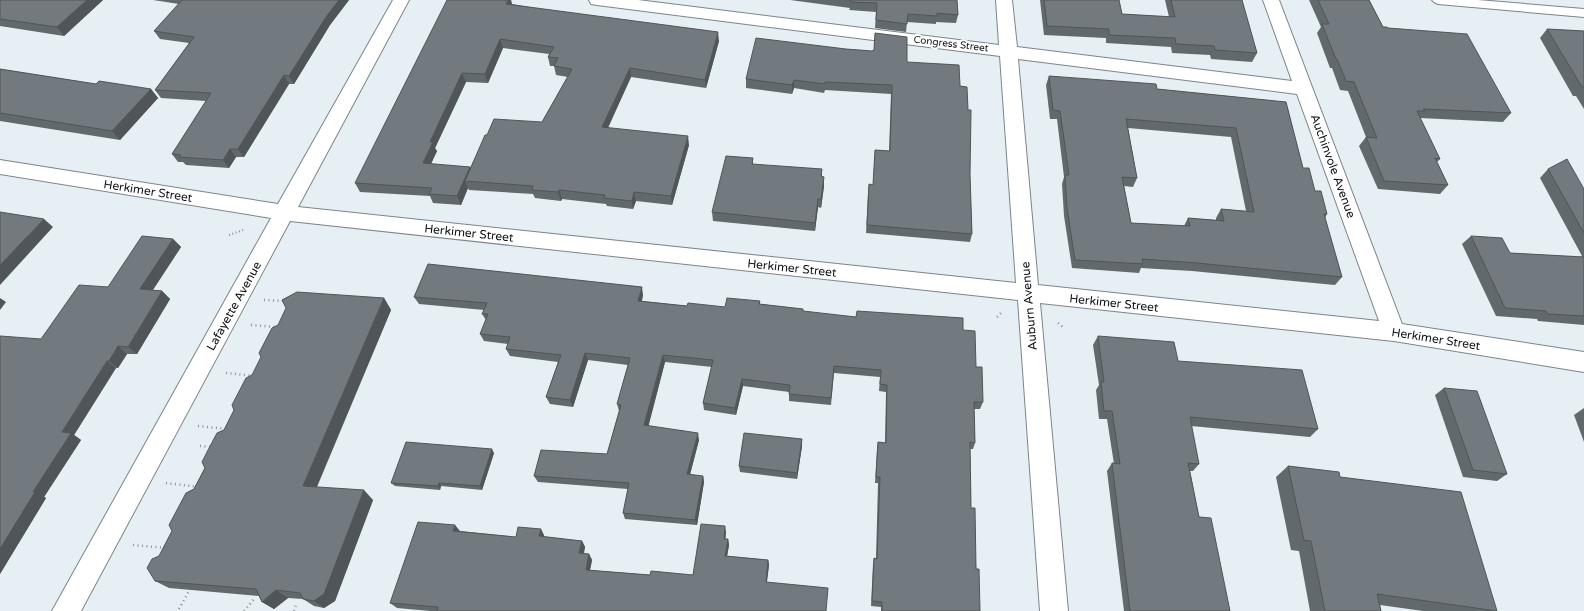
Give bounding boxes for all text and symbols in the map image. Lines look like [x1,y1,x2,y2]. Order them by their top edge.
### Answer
street label: Congress Street [913,33,989,55]
street label: Auchinvole Avenue [1308,112,1358,220]
street label: Herkimer Street [103,177,194,205]
street label: Herkimer Street [424,221,515,245]
street label: Herkimer Street [747,256,838,280]
street label: Lafayette Avenue [204,259,264,353]
street label: Auburn Avenue [1018,261,1040,351]
street label: Herkimer Street [1069,291,1160,315]
street label: Herkimer Street [1391,325,1482,353]

